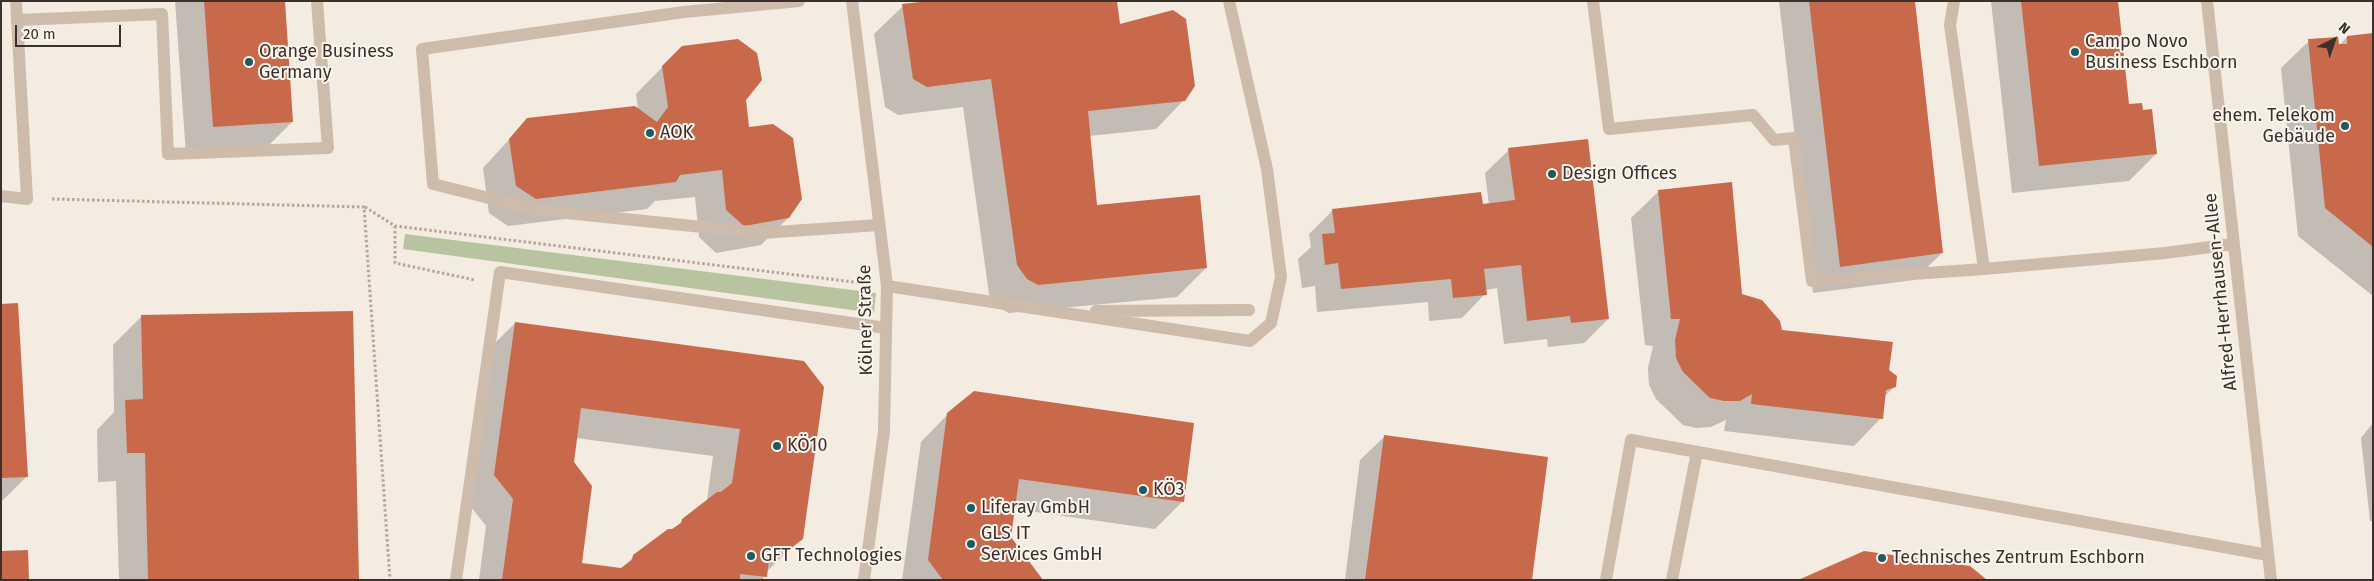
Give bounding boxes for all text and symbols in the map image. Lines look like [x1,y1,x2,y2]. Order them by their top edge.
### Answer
scale bar [18,15,124,47]
north arrow [2309,15,2359,65]
text: N [2335,19,2353,38]
text: 20 m [23,25,56,43]
place label: Campo Novo Business Eschborn [2085,31,2237,74]
place label: Orange Business Germany [259,41,394,84]
marker: Campo Novo Business Eschborn [2069,46,2081,58]
marker: Orange Business Germany [243,56,255,68]
place label: ehem. Telekom Gebäude [2212,105,2335,148]
marker: ehem. Telekom Gebäude [2339,120,2351,132]
place label: AOK [660,122,693,144]
marker: AOK [644,127,656,139]
place label: Design Offices [1562,163,1677,185]
marker: Design Offices [1546,168,1558,180]
street label: Alfred-Herrhausen-Allee [2200,192,2242,392]
street label: Kölner Straße [854,264,878,376]
place label: KÖ10 [787,435,827,457]
marker: KÖ10 [771,440,783,452]
place label: KÖ3 [1153,479,1184,501]
marker: KÖ3 [1137,484,1149,496]
place label: Liferay GmbH [981,497,1090,519]
marker: Liferay GmbH [965,502,977,514]
place label: GLS IT Services GmbH [981,523,1102,566]
marker: GLS IT Services GmbH [965,538,977,550]
place label: GFT Technologies [761,545,902,567]
place label: Technisches Zentrum Eschborn [1892,547,2145,569]
marker: GFT Technologies [745,550,757,562]
marker: Technisches Zentrum Eschborn [1876,552,1888,564]

